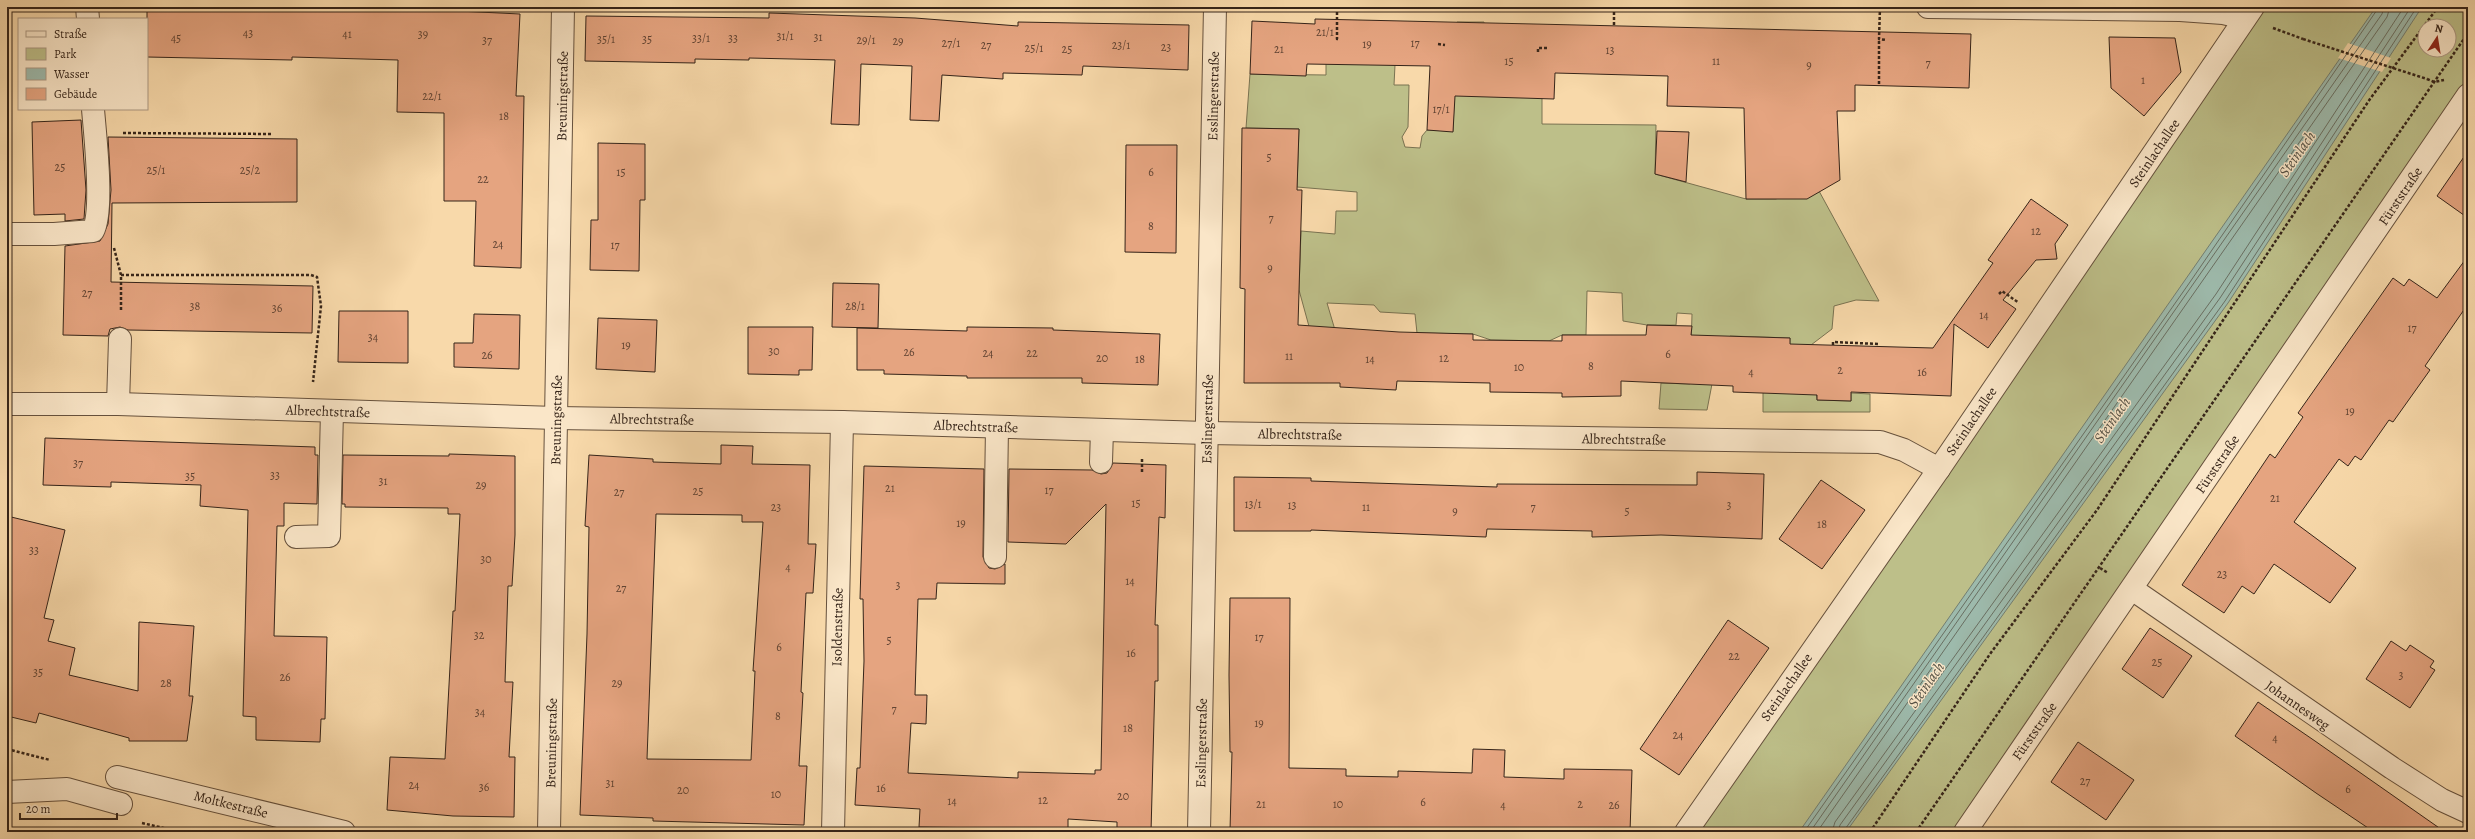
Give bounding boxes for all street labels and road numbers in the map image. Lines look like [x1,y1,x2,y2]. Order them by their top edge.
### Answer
street label: Breuningstraße [552,51,573,141]
street label: Esslingerstraße [1203,51,1224,141]
street label: Steinlachallee [2124,115,2184,191]
street label: Fürststraße [2374,163,2427,229]
street label: Esslingerstraße [1197,374,1218,464]
street label: Breuningstraße [546,375,567,465]
street label: Steinlachallee [1941,383,2001,459]
street label: Albrechtstraße [284,400,371,422]
street label: Albrechtstraße [609,409,694,430]
street label: Albrechtstraße [932,415,1019,437]
street label: Albrechtstraße [1257,424,1342,445]
street label: Albrechtstraße [1581,429,1666,450]
street label: Fürststraße [2191,431,2244,497]
street label: Isoldenstraße [827,587,848,667]
street label: Steinlachallee [1756,649,1817,725]
street label: Johannesweg [2262,676,2334,735]
street label: Breuningstraße [541,698,562,788]
street label: Esslingerstraße [1191,698,1212,788]
street label: Fürststraße [2007,698,2061,764]
street label: Moltkestraße [192,786,270,823]

